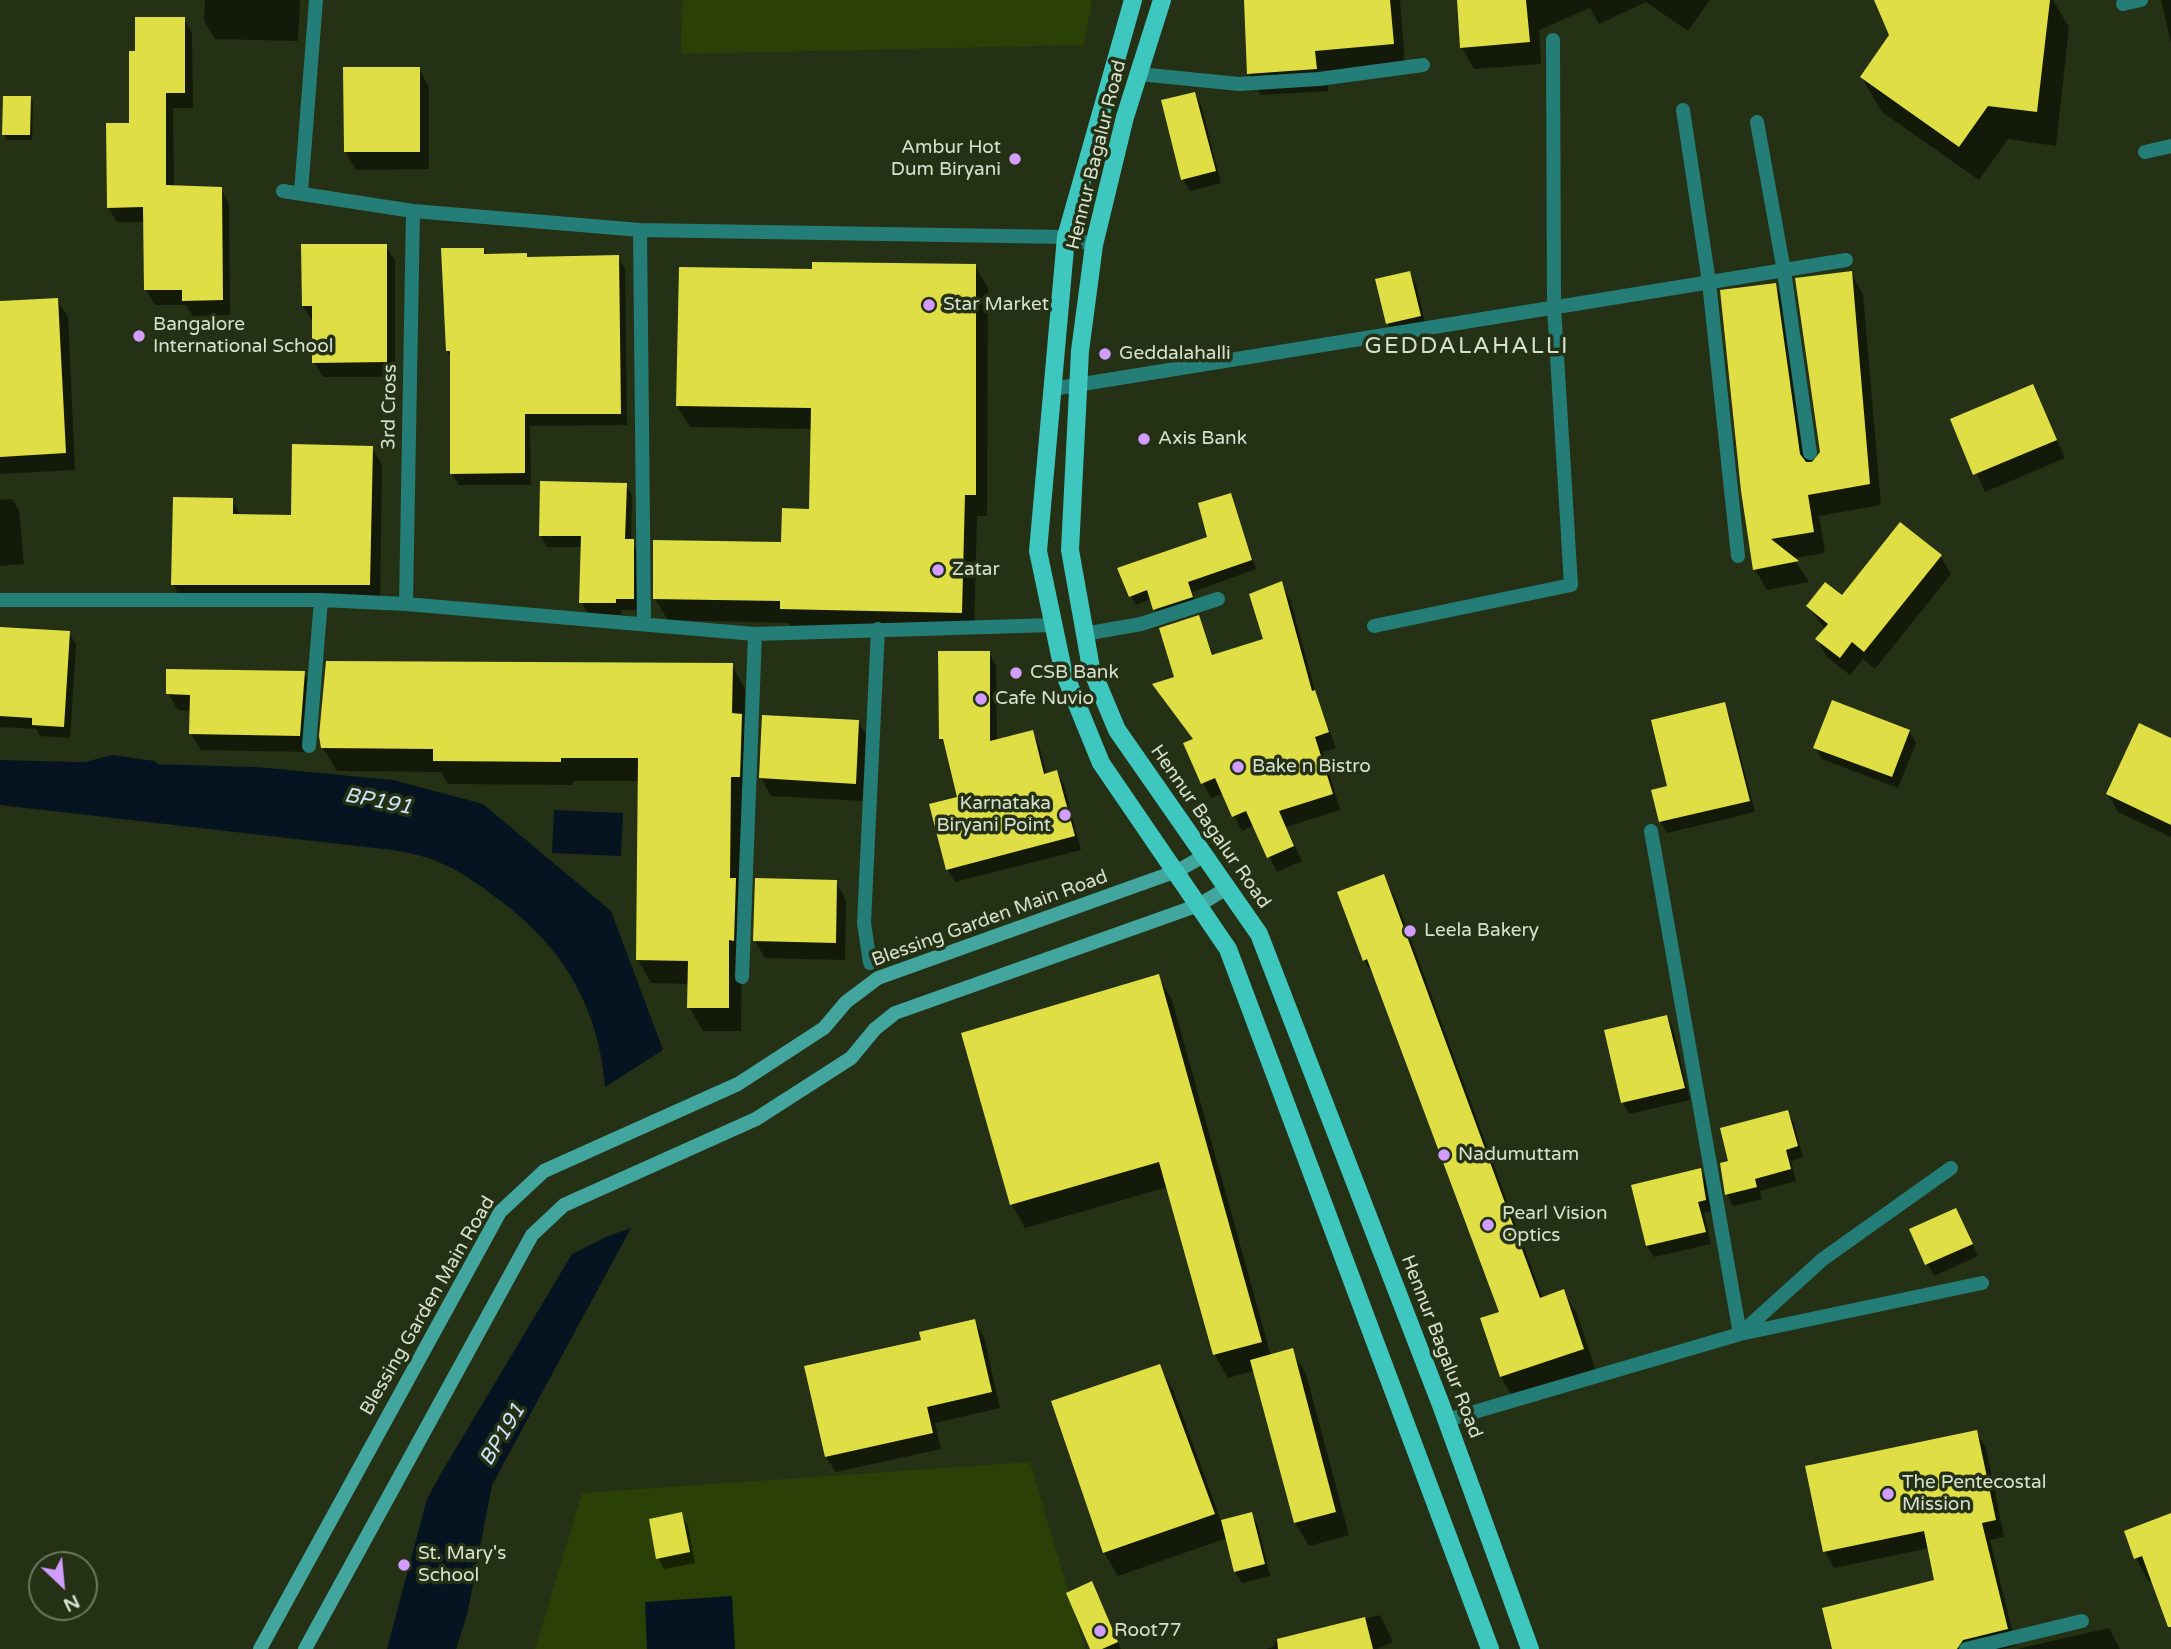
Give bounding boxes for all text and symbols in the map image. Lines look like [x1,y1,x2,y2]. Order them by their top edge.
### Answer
street label: Hennur Bagalur Road [1062,58,1132,252]
place label: Ambur Hot Dum Biryani [891,137,1001,181]
marker: Ambur Hot Dum Biryani [1007,151,1023,167]
place label: Star Market [943,294,1049,316]
marker: Star Market [921,297,937,313]
place label: Bangalore International School [153,314,333,358]
marker: Bangalore International School [131,328,147,344]
district label: GEDDALAHALLI [1366,333,1568,361]
place label: Geddalahalli [1119,343,1231,365]
marker: Geddalahalli [1097,346,1113,362]
street label: 3rd Cross [378,364,402,450]
place label: Axis Bank [1158,428,1247,450]
marker: Axis Bank [1136,431,1152,447]
place label: Zatar [952,559,1000,581]
marker: Zatar [930,562,946,578]
place label: CSB Bank [1030,662,1119,684]
marker: CSB Bank [1008,665,1024,681]
place label: Cafe Nuvio [995,688,1094,710]
marker: Cafe Nuvio [973,691,989,707]
street label: Hennur Bagalur Road [1145,741,1275,913]
place label: Bake n Bistro [1252,756,1371,778]
marker: Bake n Bistro [1230,759,1246,775]
water label: BP191 [342,783,414,821]
place label: Karnataka Biryani Point [937,793,1051,837]
marker: Karnataka Biryani Point [1057,807,1073,823]
street label: Blessing Garden Main Road [869,866,1111,972]
place label: Leela Bakery [1424,920,1539,942]
marker: Leela Bakery [1402,923,1418,939]
place label: Nadumuttam [1458,1144,1579,1166]
marker: Nadumuttam [1436,1147,1452,1163]
street label: Blessing Garden Main Road [356,1192,500,1420]
place label: Pearl Vision Optics [1502,1203,1608,1247]
marker: Pearl Vision Optics [1480,1217,1496,1233]
street label: Hennur Bagalur Road [1396,1252,1486,1442]
water label: BP191 [475,1399,531,1471]
place label: The Pentecostal Mission [1902,1472,2047,1516]
marker: The Pentecostal Mission [1880,1486,1896,1502]
place label: St. Mary's School [418,1543,506,1587]
north arrow [28,1551,98,1621]
marker: St. Mary's School [396,1557,412,1573]
text: N [60,1590,83,1616]
place label: Root77 [1114,1620,1182,1642]
marker: Root77 [1092,1623,1108,1639]

